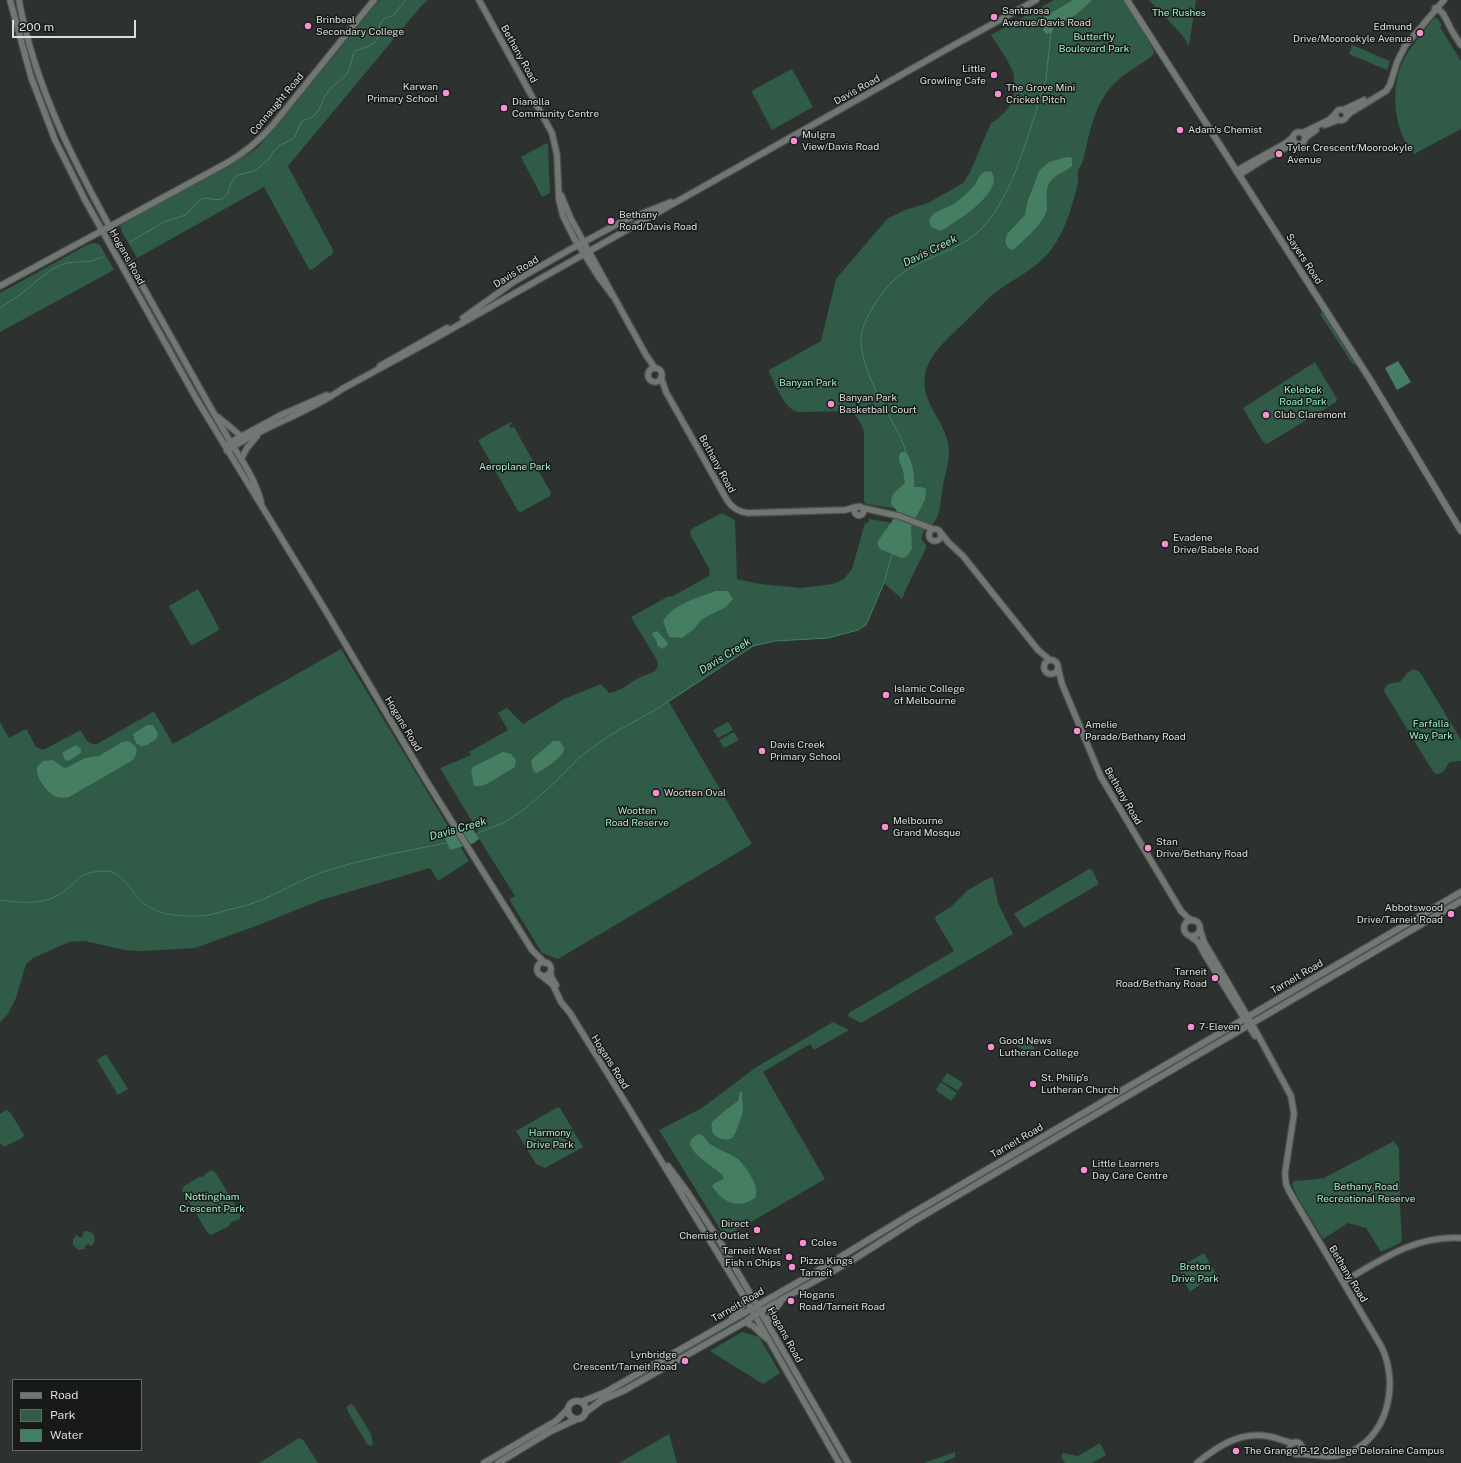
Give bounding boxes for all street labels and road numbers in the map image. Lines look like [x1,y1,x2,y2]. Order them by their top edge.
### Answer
street label: Bethany Road [498,23,540,85]
street label: Connaught Road [248,71,306,137]
street label: Davis Road [832,72,882,108]
street label: Hogans Road [107,227,147,287]
street label: Sayers Road [1283,231,1325,287]
street label: Davis Road [491,253,541,291]
street label: Bethany Road [696,433,738,495]
street label: Hogans Road [382,694,424,754]
street label: Bethany Road [1102,765,1144,827]
street label: Tarneit Road [1269,957,1325,997]
street label: Hogans Road [589,1033,631,1091]
street label: Tarneit Road [989,1121,1045,1161]
street label: Bethany Road [1326,1243,1370,1305]
street label: Tarneit Road [710,1285,766,1325]
street label: Hogans Road [765,1305,805,1365]

